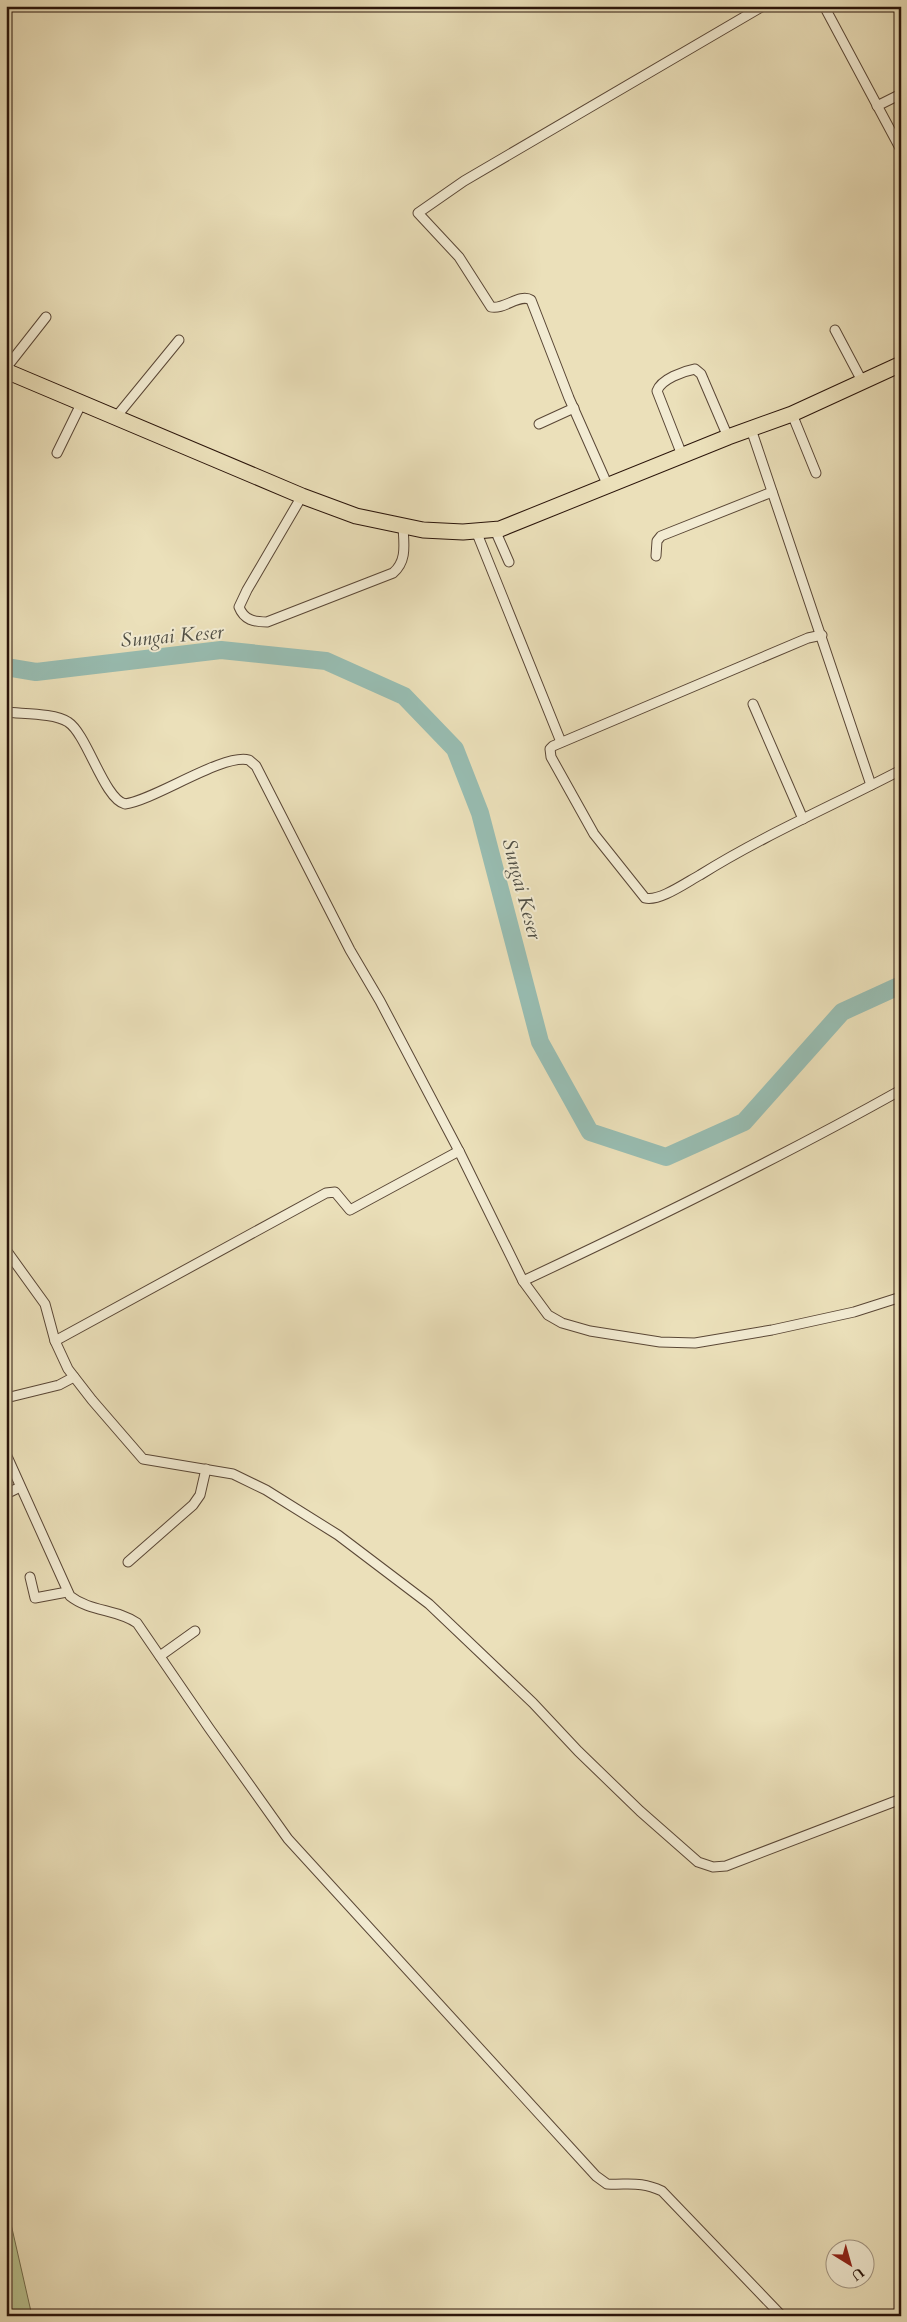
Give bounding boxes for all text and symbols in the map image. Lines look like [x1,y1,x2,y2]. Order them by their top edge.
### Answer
water label: Sungai Keser [119,618,226,654]
water label: Sungai Keser [496,836,549,944]
north arrow [824,2240,874,2290]
text: U [847,2263,868,2285]

